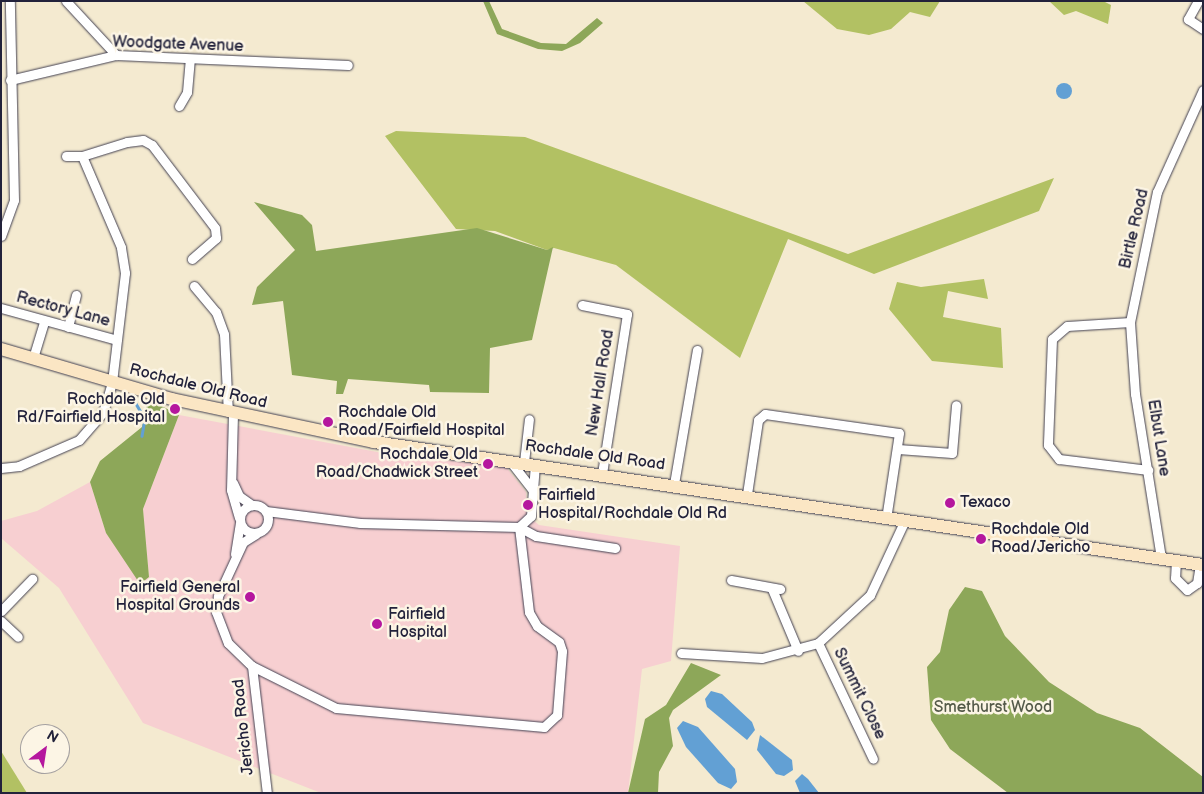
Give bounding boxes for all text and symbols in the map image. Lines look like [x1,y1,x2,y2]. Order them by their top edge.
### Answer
street label: Woodgate Avenue [112,33,244,57]
street label: Birtle Road [1116,187,1154,271]
street label: Rectory Lane [14,288,112,332]
street label: New Hall Road [583,328,619,438]
street label: Rochdale Old Road [127,361,269,413]
place label: Rochdale Old Rd/Fairfield Hospital [17,390,165,428]
street label: Elbut Lane [1142,398,1174,478]
marker: Rochdale Old Rd/Fairfield Hospital [169,403,181,415]
place label: Rochdale Old Road/Fairfield Hospital [338,403,505,441]
marker: Rochdale Old Road/Fairfield Hospital [322,416,334,428]
street label: Rochdale Old Road [524,437,666,475]
place label: Rochdale Old Road/Chadwick Street [315,445,478,483]
marker: Rochdale Old Road/Chadwick Street [482,458,494,470]
place label: Fairfield Hospital/Rochdale Old Rd [538,486,727,524]
place label: Texaco [960,493,1011,513]
marker: Texaco [944,497,956,509]
marker: Fairfield Hospital/Rochdale Old Rd [522,499,534,511]
place label: Rochdale Old Road/Jericho [991,520,1090,558]
marker: Rochdale Old Road/Jericho [975,533,987,545]
place label: Fairfield General Hospital Grounds [115,578,240,616]
marker: Fairfield General Hospital Grounds [244,591,256,603]
place label: Fairfield Hospital [388,605,447,643]
marker: Fairfield Hospital [370,617,384,631]
street label: Summit Close [829,645,889,743]
street label: Jericho Road [229,678,259,776]
park label: Smethurst Wood [934,698,1052,718]
north arrow [20,724,70,774]
text: N [44,727,61,747]

